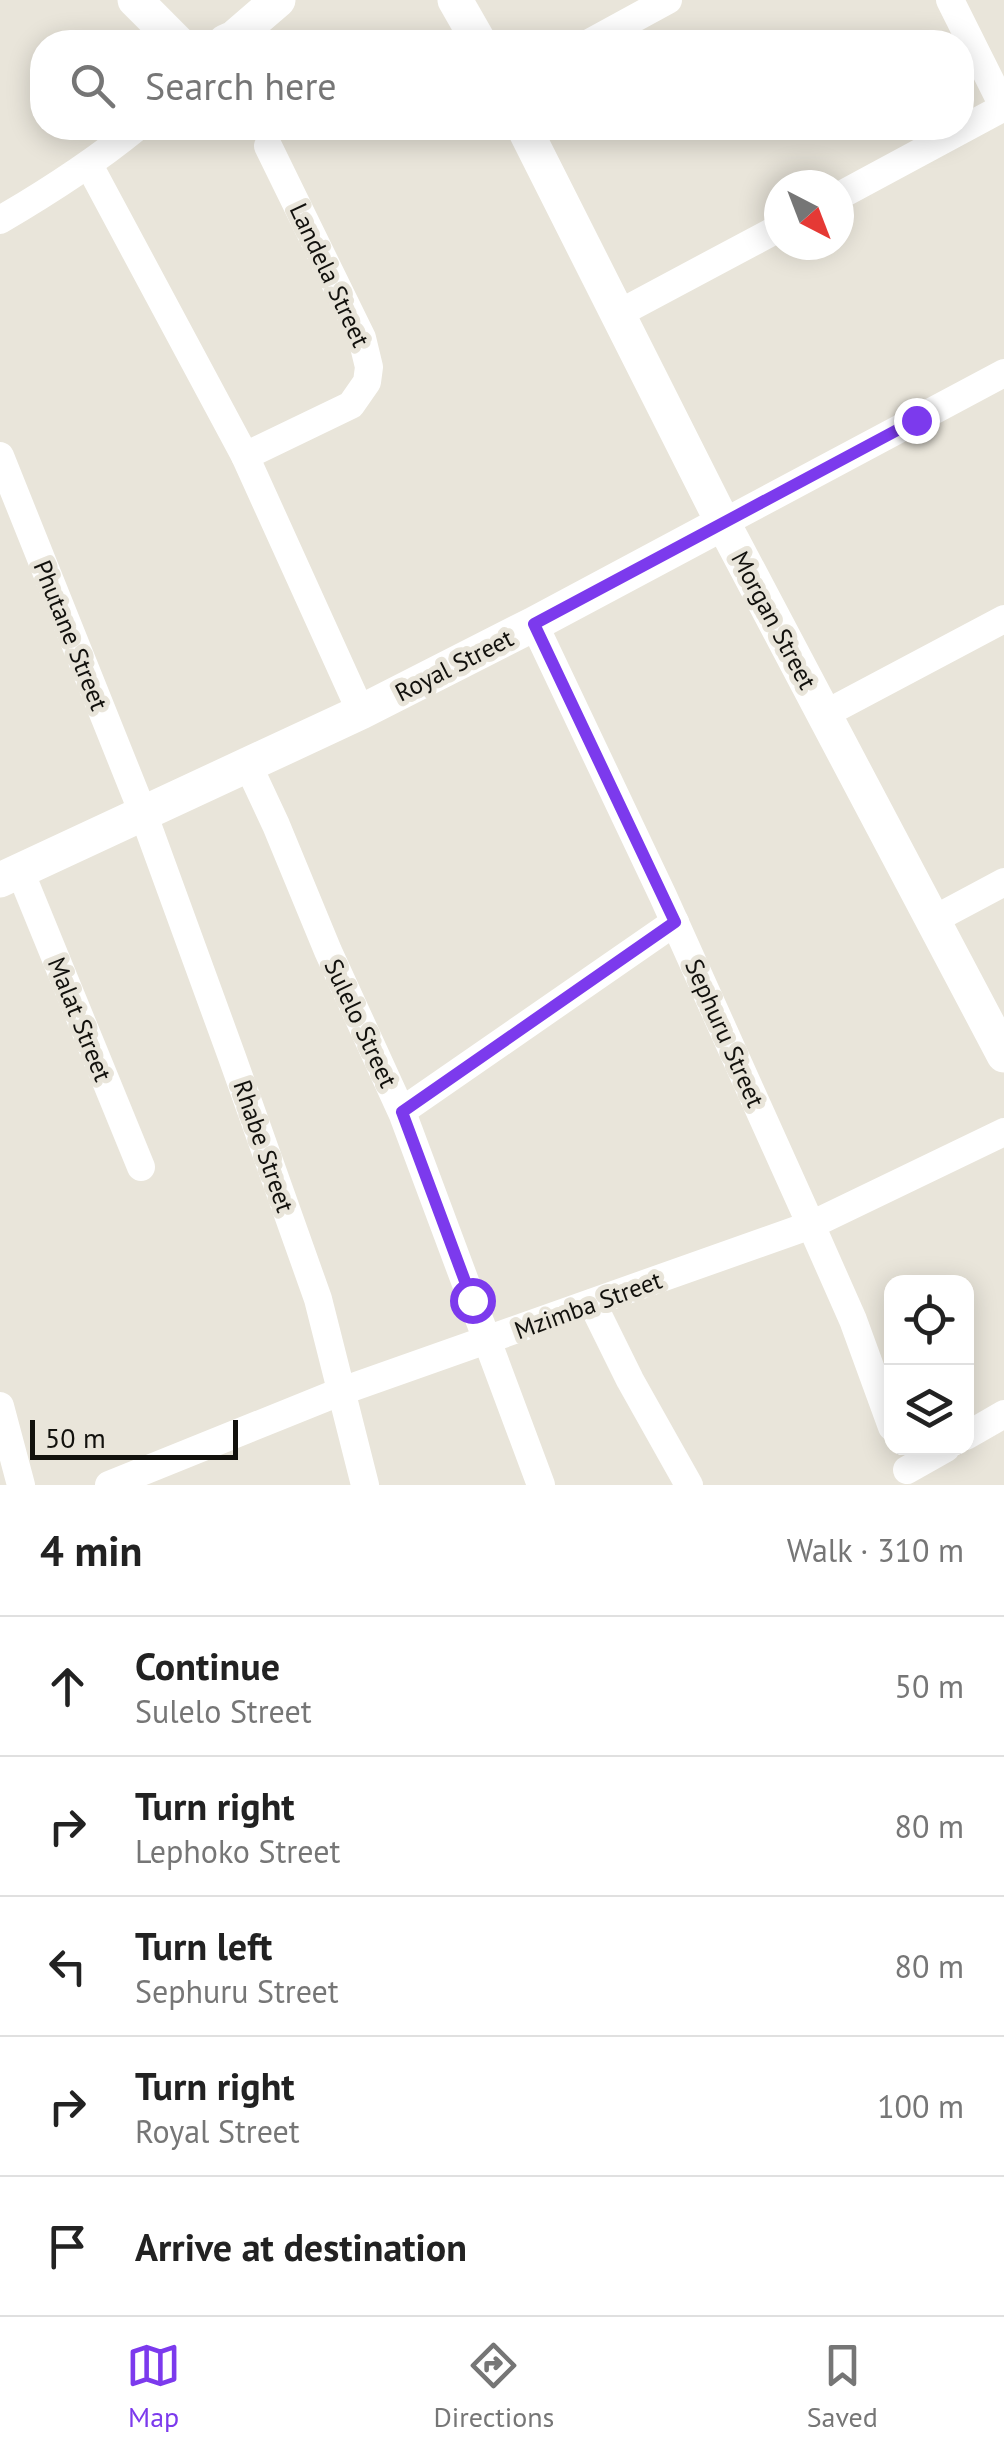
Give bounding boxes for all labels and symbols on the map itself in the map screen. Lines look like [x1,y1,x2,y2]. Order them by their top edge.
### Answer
north arrow [764,170,854,260]
street label: Landela Street [283,198,377,352]
route end [894,398,940,444]
street label: Morgan Street [724,546,824,695]
street label: Phutane Street [26,555,116,715]
street label: Royal Street [389,621,519,708]
street label: Malat Street [41,952,120,1086]
street label: Sulelo Street [317,954,405,1093]
street label: Sephuru Street [678,954,772,1113]
street label: Rhabe Street [226,1076,302,1217]
street label: Mzimba Street [510,1263,666,1346]
route start [450,1278,496,1324]
scale bar [30,1415,238,1460]

